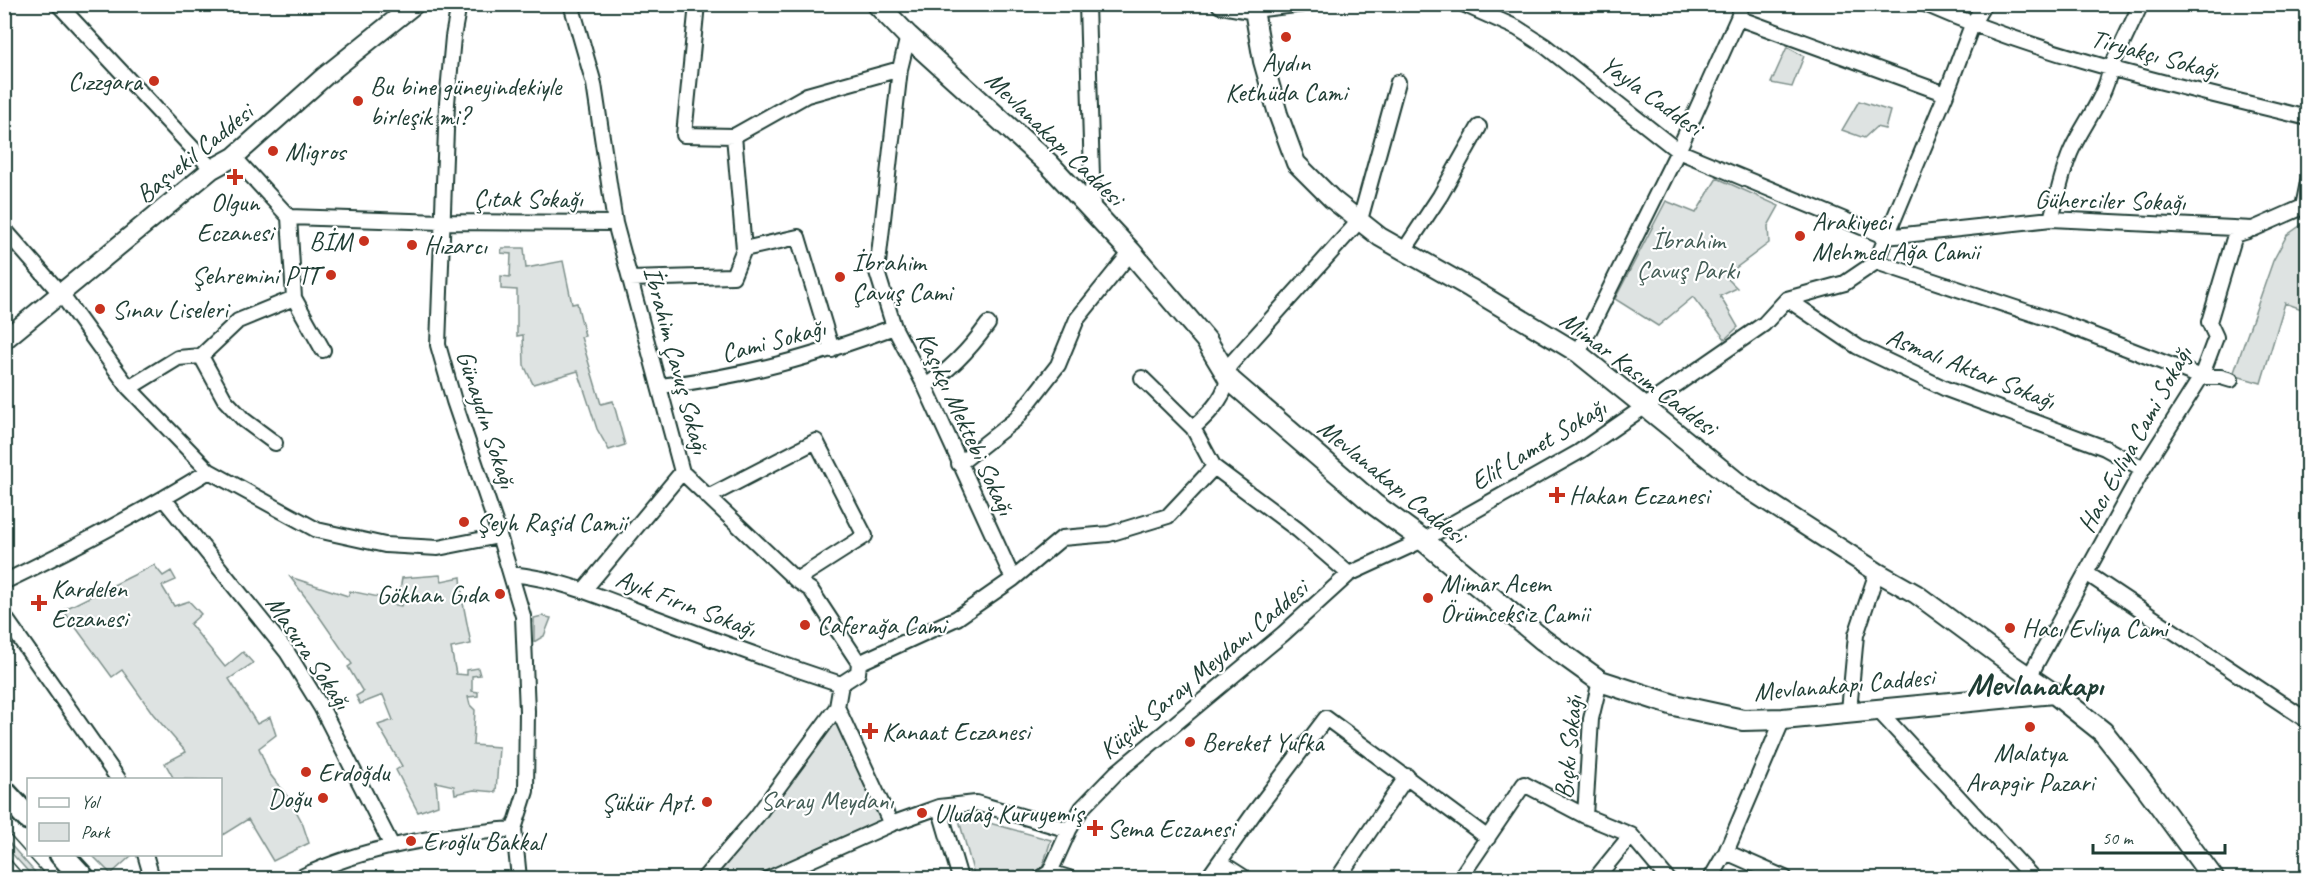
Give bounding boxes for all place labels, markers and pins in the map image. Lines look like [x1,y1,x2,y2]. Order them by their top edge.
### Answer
marker: Aydın Kethüda Cami [1279,30,1293,44]
place label: Aydın Kethüda Cami [1225,46,1350,109]
place label: Cızzgara [68,65,144,98]
place label: Bu bine güneyindekiyle birleşik mi? [370,70,563,133]
marker: Cızzgara [147,74,161,88]
marker: Bu bine güneyindekiyle birleşik mi? [351,94,365,108]
place label: Migros [285,135,348,168]
marker: Migros [266,144,280,158]
marker: Olgun Eczanesi [228,170,242,184]
place label: Olgun Eczanesi [197,186,276,249]
place label: Arakiyeci Mehmed Ağa Camii [1812,205,1982,268]
place label: BİM [309,225,354,258]
place label: Hızarcı [424,229,488,262]
marker: Arakiyeci Mehmed Ağa Camii [1793,229,1807,243]
marker: BİM [357,234,371,248]
marker: Hızarcı [405,238,419,252]
place label: İbrahim Çavuş Cami [852,246,955,309]
place label: Şehremini PTT [191,259,326,292]
marker: Şehremini PTT [324,268,338,282]
marker: İbrahim Çavuş Cami [833,270,847,284]
place label: Sınav Liseleri [112,293,231,326]
marker: Sınav Liseleri [93,302,107,316]
place label: Hakan Eczanesi [1569,479,1712,512]
marker: Hakan Eczanesi [1550,488,1564,502]
place label: Şeyh Raşid Camii [476,506,630,539]
marker: Şeyh Raşid Camii [457,515,471,529]
place label: Mimar Acem Örümceksiz Camii [1440,567,1592,630]
place label: Kardelen Eczanesi [51,572,131,635]
place label: Gökhan Gıda [376,578,490,611]
marker: Gökhan Gıda [493,587,507,601]
marker: Mimar Acem Örümceksiz Camii [1421,591,1435,605]
marker: Kardelen Eczanesi [32,596,46,610]
place label: Caferağa Cami [817,609,949,642]
place label: Hacı Evliya Cami [2022,612,2171,645]
marker: Caferağa Cami [798,618,812,632]
marker: Hacı Evliya Cami [2003,621,2017,635]
place label: Kanaat Eczanesi [882,715,1033,748]
marker: Malatya Arapgir Pazari [2023,720,2037,734]
marker: Kanaat Eczanesi [863,724,877,738]
place label: Bereket Yufka [1202,726,1325,759]
marker: Bereket Yufka [1183,735,1197,749]
place label: Malatya Arapgir Pazari [1966,736,2097,799]
place label: Erdoğdu [318,756,391,789]
marker: Erdoğdu [299,765,313,779]
place label: Doğu [268,782,312,815]
place label: Şükür Apt. [601,786,696,819]
marker: Doğu [316,791,330,805]
marker: Şükür Apt. [700,795,714,809]
place label: Uludağ Kuruyemiş [934,797,1085,830]
marker: Uludağ Kuruyemiş [915,806,929,820]
place label: Sema Eczanesi [1107,812,1238,845]
marker: Sema Eczanesi [1088,821,1102,835]
place label: Eroğlu Bakkal [423,825,547,858]
marker: Eroğlu Bakkal [404,834,418,848]

